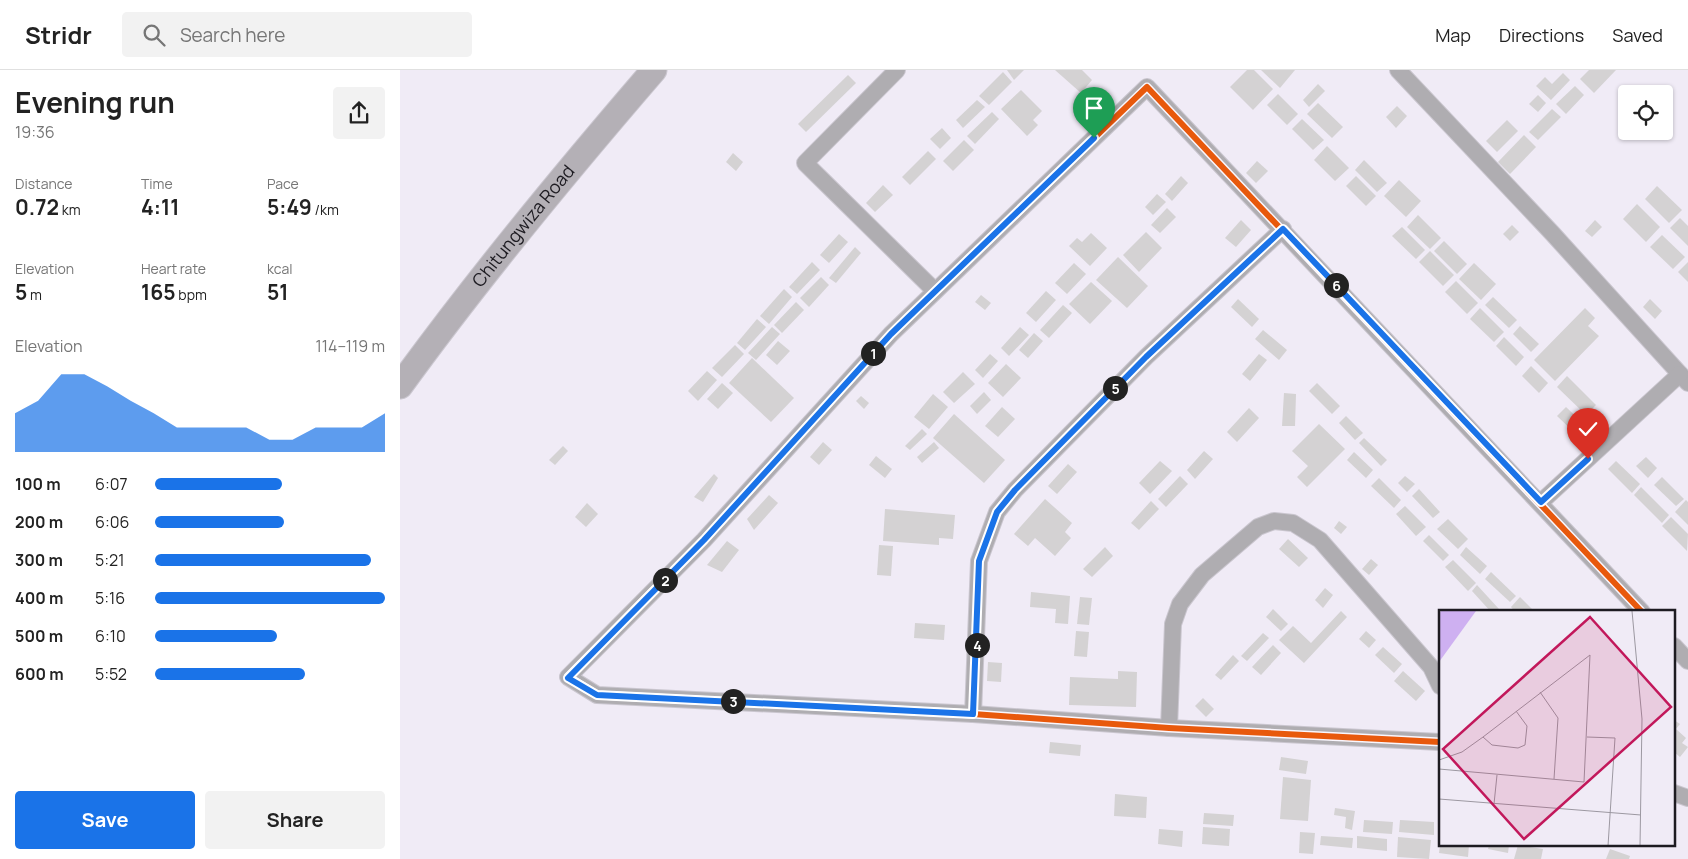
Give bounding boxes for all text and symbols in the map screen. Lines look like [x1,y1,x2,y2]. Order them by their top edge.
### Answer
search box [122,12,472,57]
text: Stridr [25,18,92,51]
icon: search [140,21,168,49]
text: Search here [180,22,285,48]
text: Map [1435,23,1471,47]
text: Directions [1499,23,1584,47]
text: Saved [1612,23,1663,47]
text: Evening run [15,83,175,121]
map controls [1618,85,1673,140]
button: locate [1618,85,1673,140]
button: share [333,87,385,139]
pin [1073,87,1115,138]
icon: arrive [1080,94,1108,122]
text: 19:36 [15,121,55,143]
street label: Chitungwiza Road [466,160,579,292]
text: Distance [15,174,72,193]
text: Time [141,174,173,193]
text: Pace [267,174,299,193]
text: 0.72 [15,193,59,221]
text: 4:11 [141,193,179,221]
text: 5:49 [267,193,312,221]
text: km [59,200,81,219]
text: /km [312,200,339,219]
text: Elevation [15,259,74,278]
text: Heart rate [141,259,206,278]
text: kcal [267,259,293,278]
pin: 6 [1324,272,1348,298]
text: 6 [1332,276,1341,295]
text: 5 [15,278,27,306]
text: 165 [141,278,176,306]
text: 51 [267,278,289,306]
text: m [27,285,42,304]
text: bpm [176,285,207,304]
text: Elevation [15,335,83,357]
text: 114–119 m [316,335,385,357]
pin: 1 [860,340,886,366]
text: 1 [870,344,877,363]
pin: 5 [1102,376,1128,400]
text: 5 [1111,379,1120,398]
pin [1567,408,1609,459]
icon: check [1574,415,1602,443]
text: 100 m [15,473,61,495]
text: 6:07 [95,473,128,495]
text: 200 m [15,511,63,533]
text: 6:06 [95,511,129,533]
text: 300 m [15,549,63,571]
text: 5:21 [95,549,124,571]
pin: 2 [652,568,678,592]
text: 2 [661,571,670,590]
text: 400 m [15,587,63,609]
text: 5:16 [95,587,125,609]
inset map [1439,610,1676,846]
text: 500 m [15,625,63,647]
text: 6:10 [95,625,126,647]
pin: 4 [964,632,990,658]
text: 4 [973,636,982,655]
text: 600 m [15,663,64,685]
text: 5:52 [95,663,127,685]
pin: 3 [720,688,746,714]
text: 3 [729,692,738,711]
button: Save [15,791,195,849]
button: Share [205,791,385,849]

